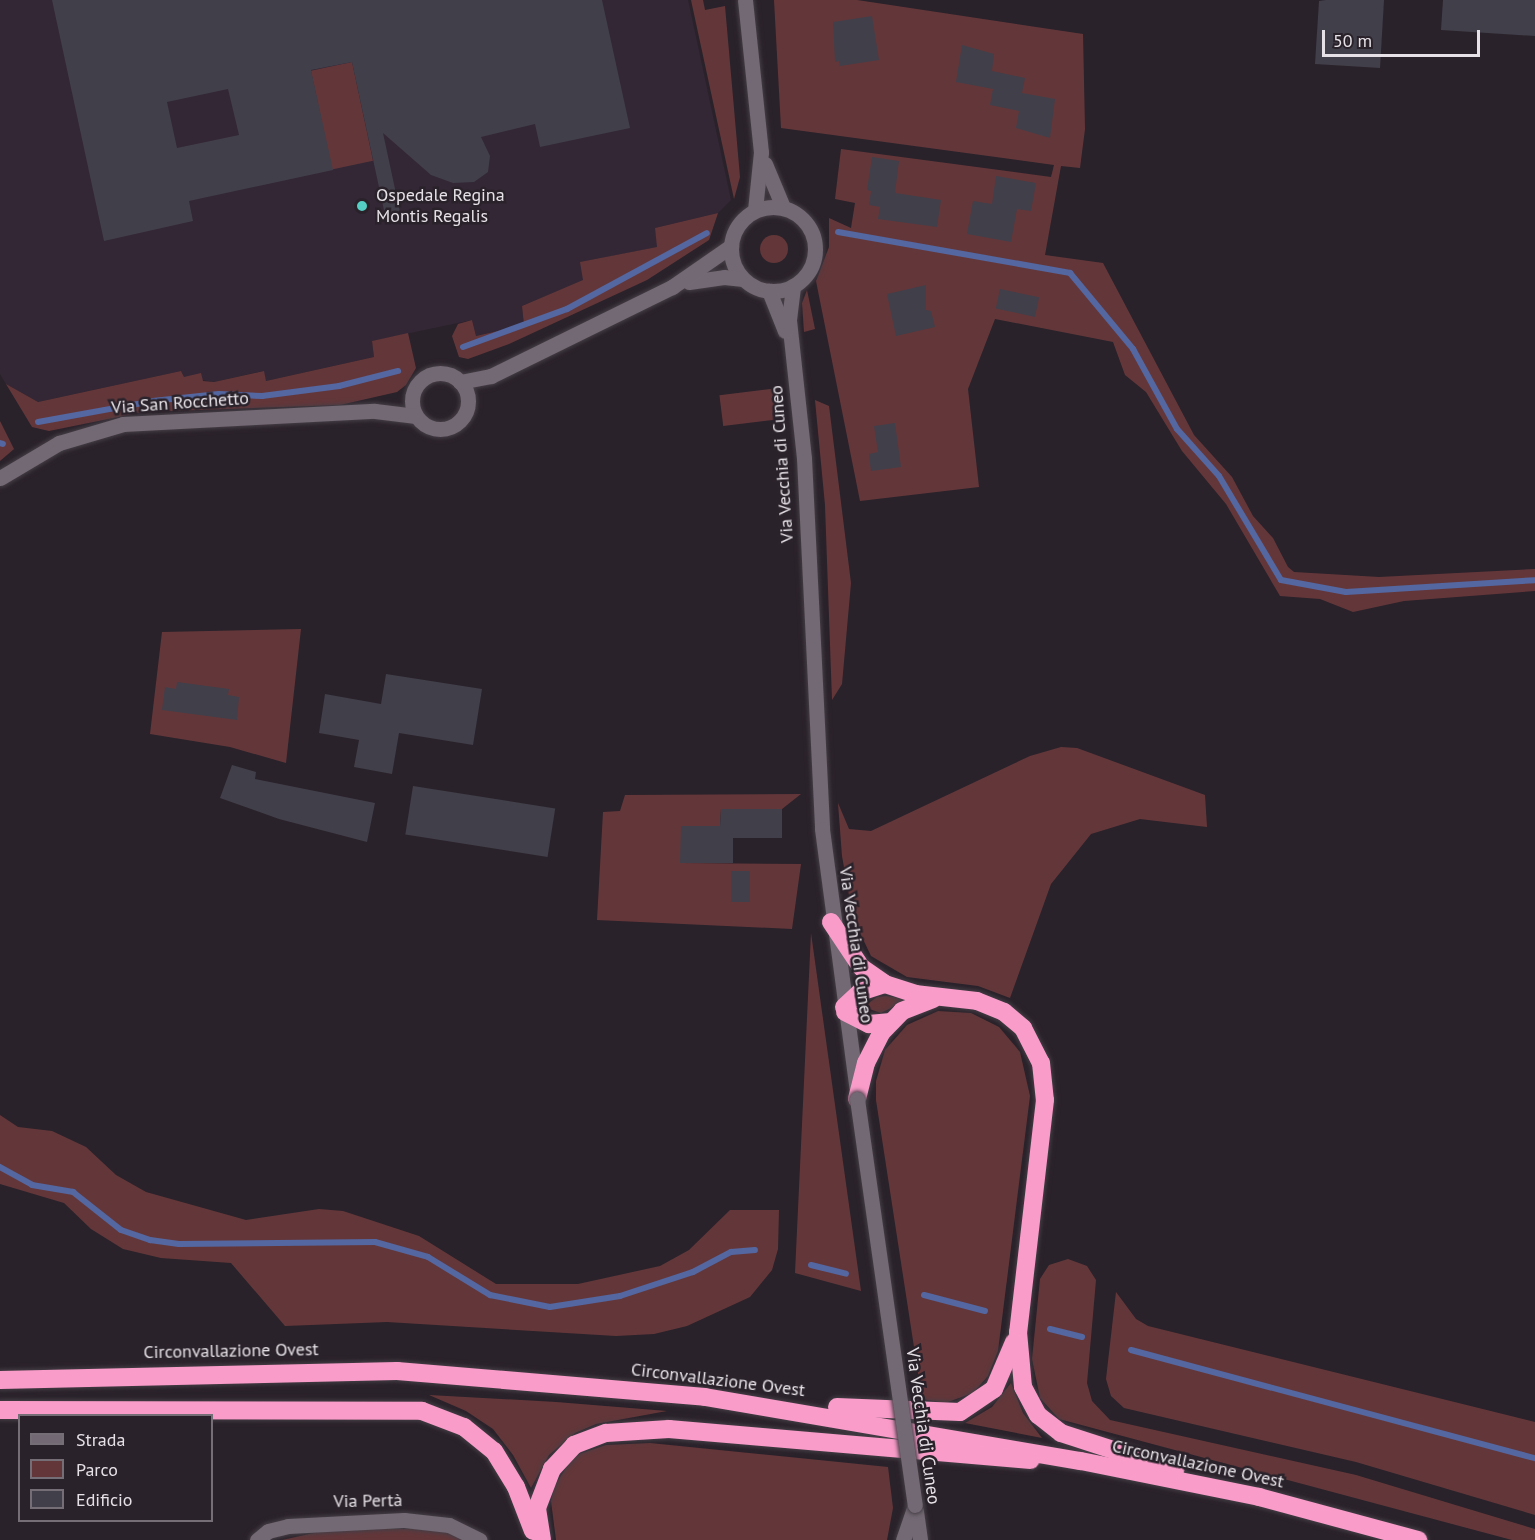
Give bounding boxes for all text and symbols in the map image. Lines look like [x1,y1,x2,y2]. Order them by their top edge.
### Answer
scale bar [1325,18,1482,56]
text: 50 m [1333,29,1372,52]
place label: Ospedale Regina Montis Regalis [376,185,505,228]
marker: Ospedale Regina Montis Regalis [353,197,371,215]
street label: Via Vecchia di Cuneo [766,384,798,544]
street label: Via San Rocchetto [110,387,250,419]
street label: Via Vecchia di Cuneo [834,865,878,1025]
street label: Circonvallazione Ovest [143,1339,319,1363]
street label: Via Vecchia di Cuneo [901,1346,945,1506]
street label: Circonvallazione Ovest [630,1359,806,1401]
legend [18,1414,213,1522]
text: Strada [76,1428,125,1451]
street label: Circonvallazione Ovest [1110,1435,1286,1493]
text: Parco [76,1458,118,1481]
text: Edificio [76,1488,132,1511]
street label: Via Pertà [333,1490,403,1512]

